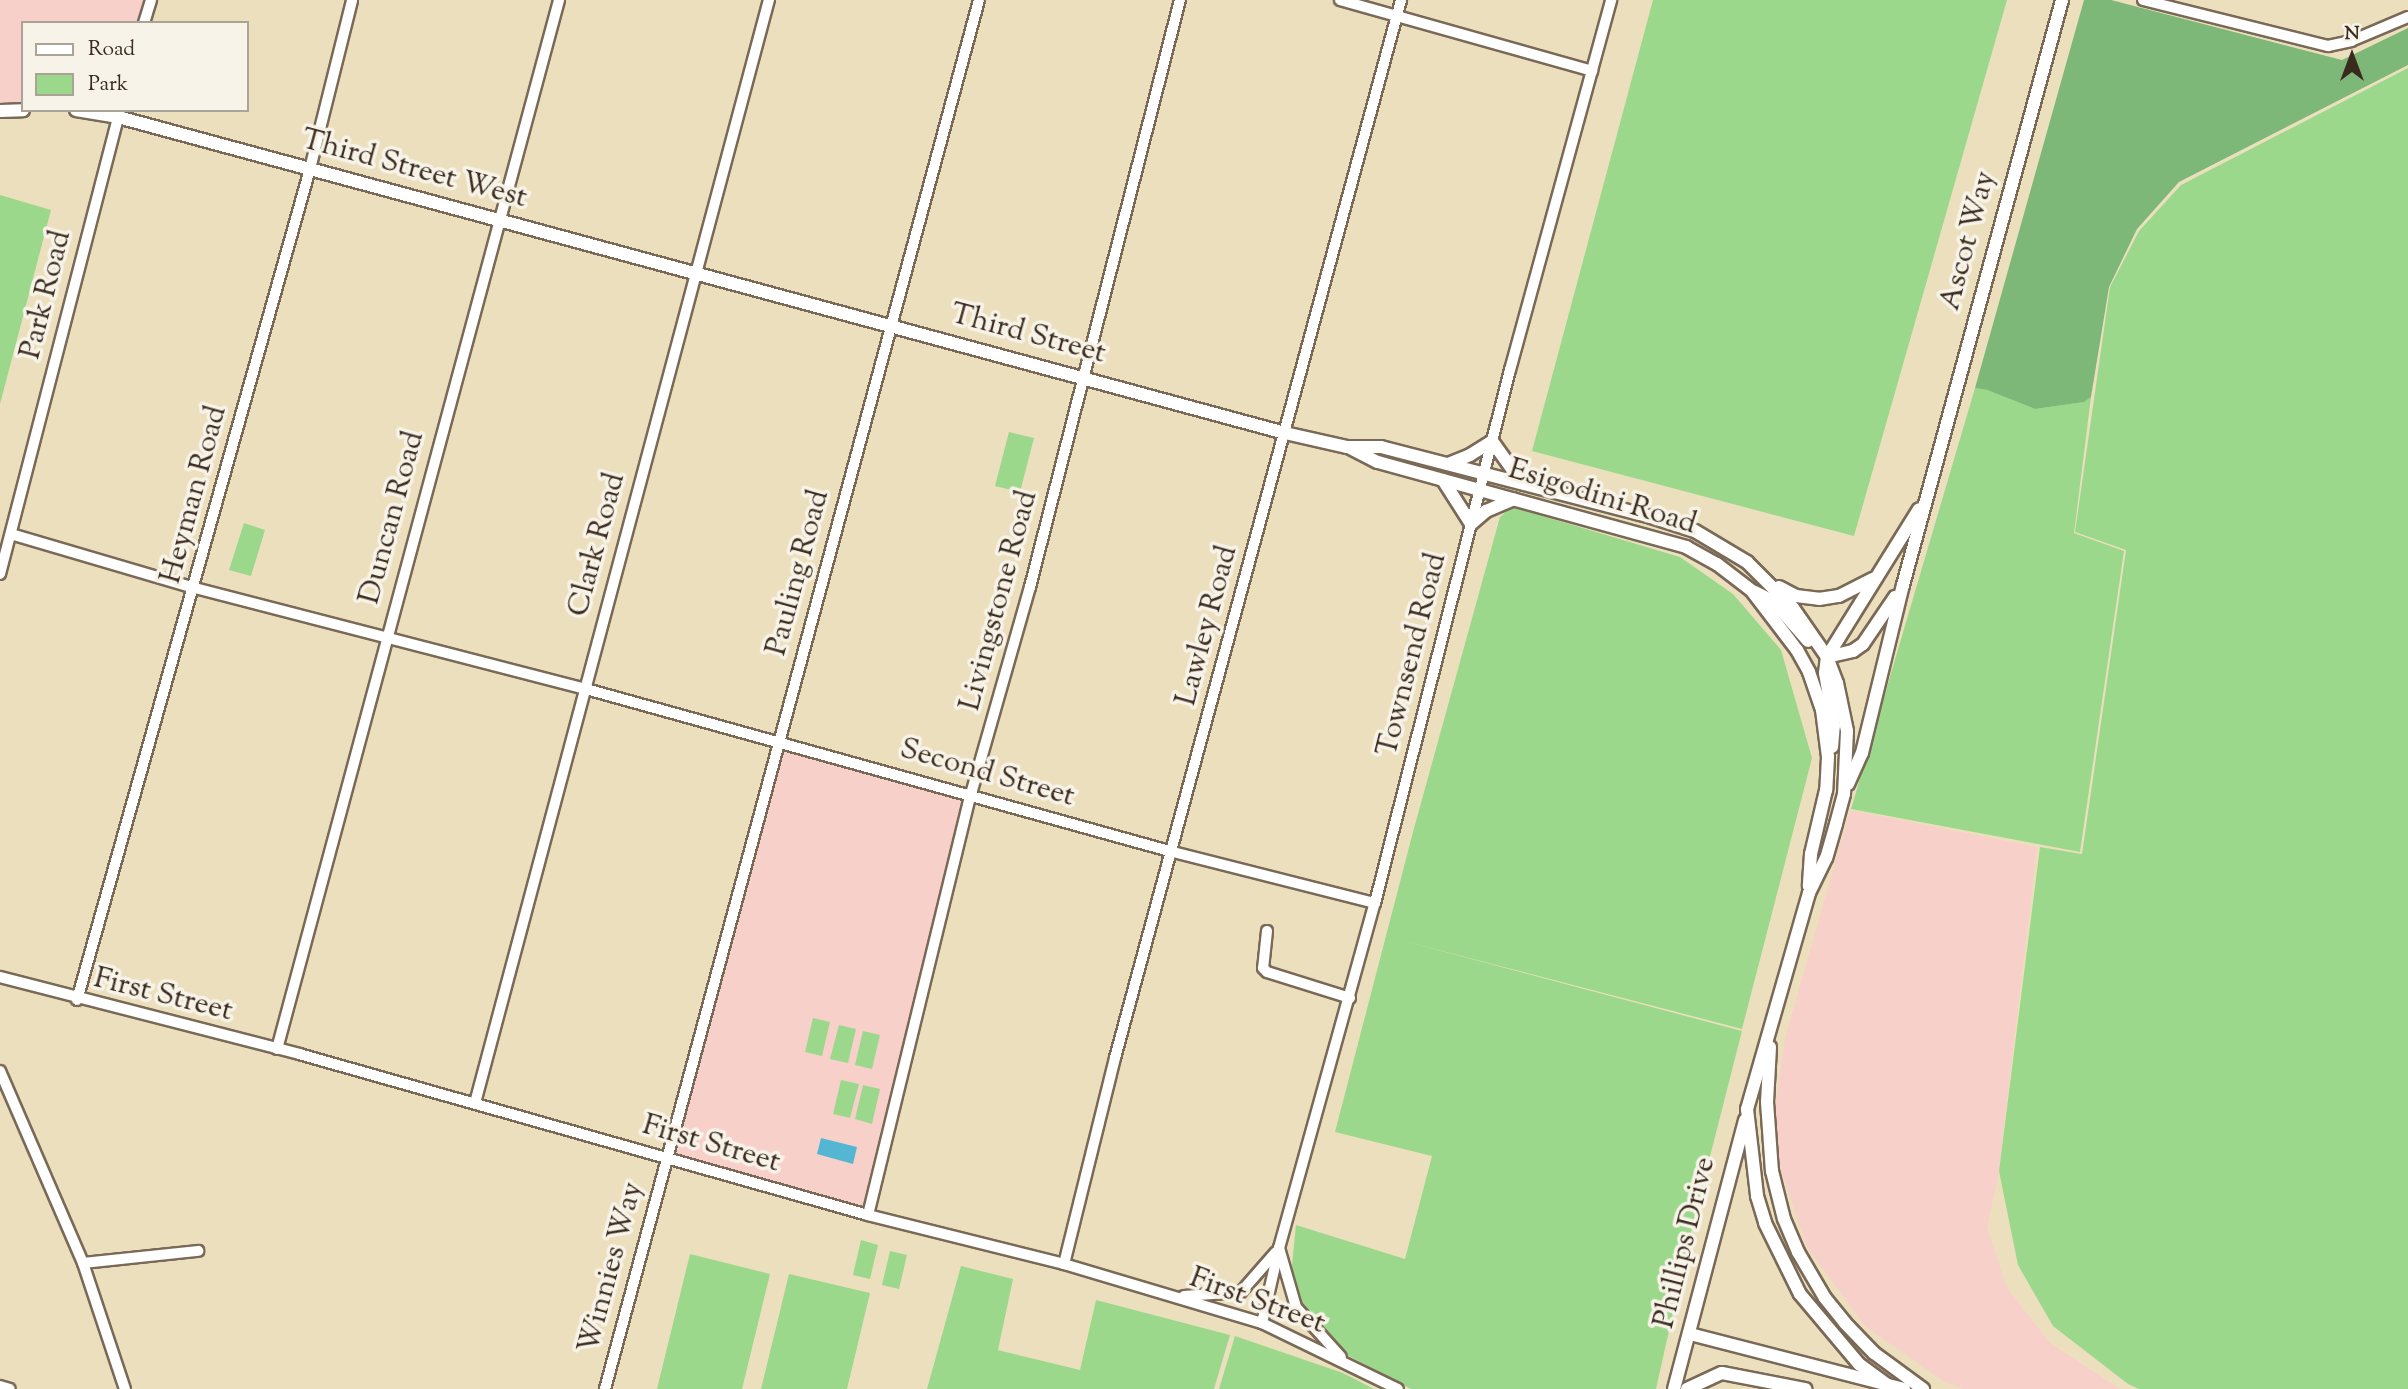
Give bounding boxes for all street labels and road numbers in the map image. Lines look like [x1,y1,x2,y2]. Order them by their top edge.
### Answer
street label: Third Street West [297,123,531,217]
street label: Ascot Way [1933,168,2005,314]
street label: Park Road [14,227,80,363]
street label: Third Street [946,297,1110,373]
street label: Heyman Road [154,402,236,588]
street label: Duncan Road [353,428,433,608]
street label: Esigodini Road [1504,452,1700,544]
street label: Clark Road [562,469,634,621]
street label: Pauling Road [760,486,838,660]
street label: Livingstone Road [953,487,1047,715]
street label: Lawley Road [1169,542,1247,710]
street label: Townsend Road [1370,550,1456,760]
street label: Second Street [895,732,1079,816]
street label: First Street [90,961,236,1031]
street label: First Street [638,1108,784,1182]
street label: Phillips Drive [1647,1154,1725,1332]
street label: Winnies Way [572,1178,652,1358]
street label: First Street [1184,1261,1330,1343]

